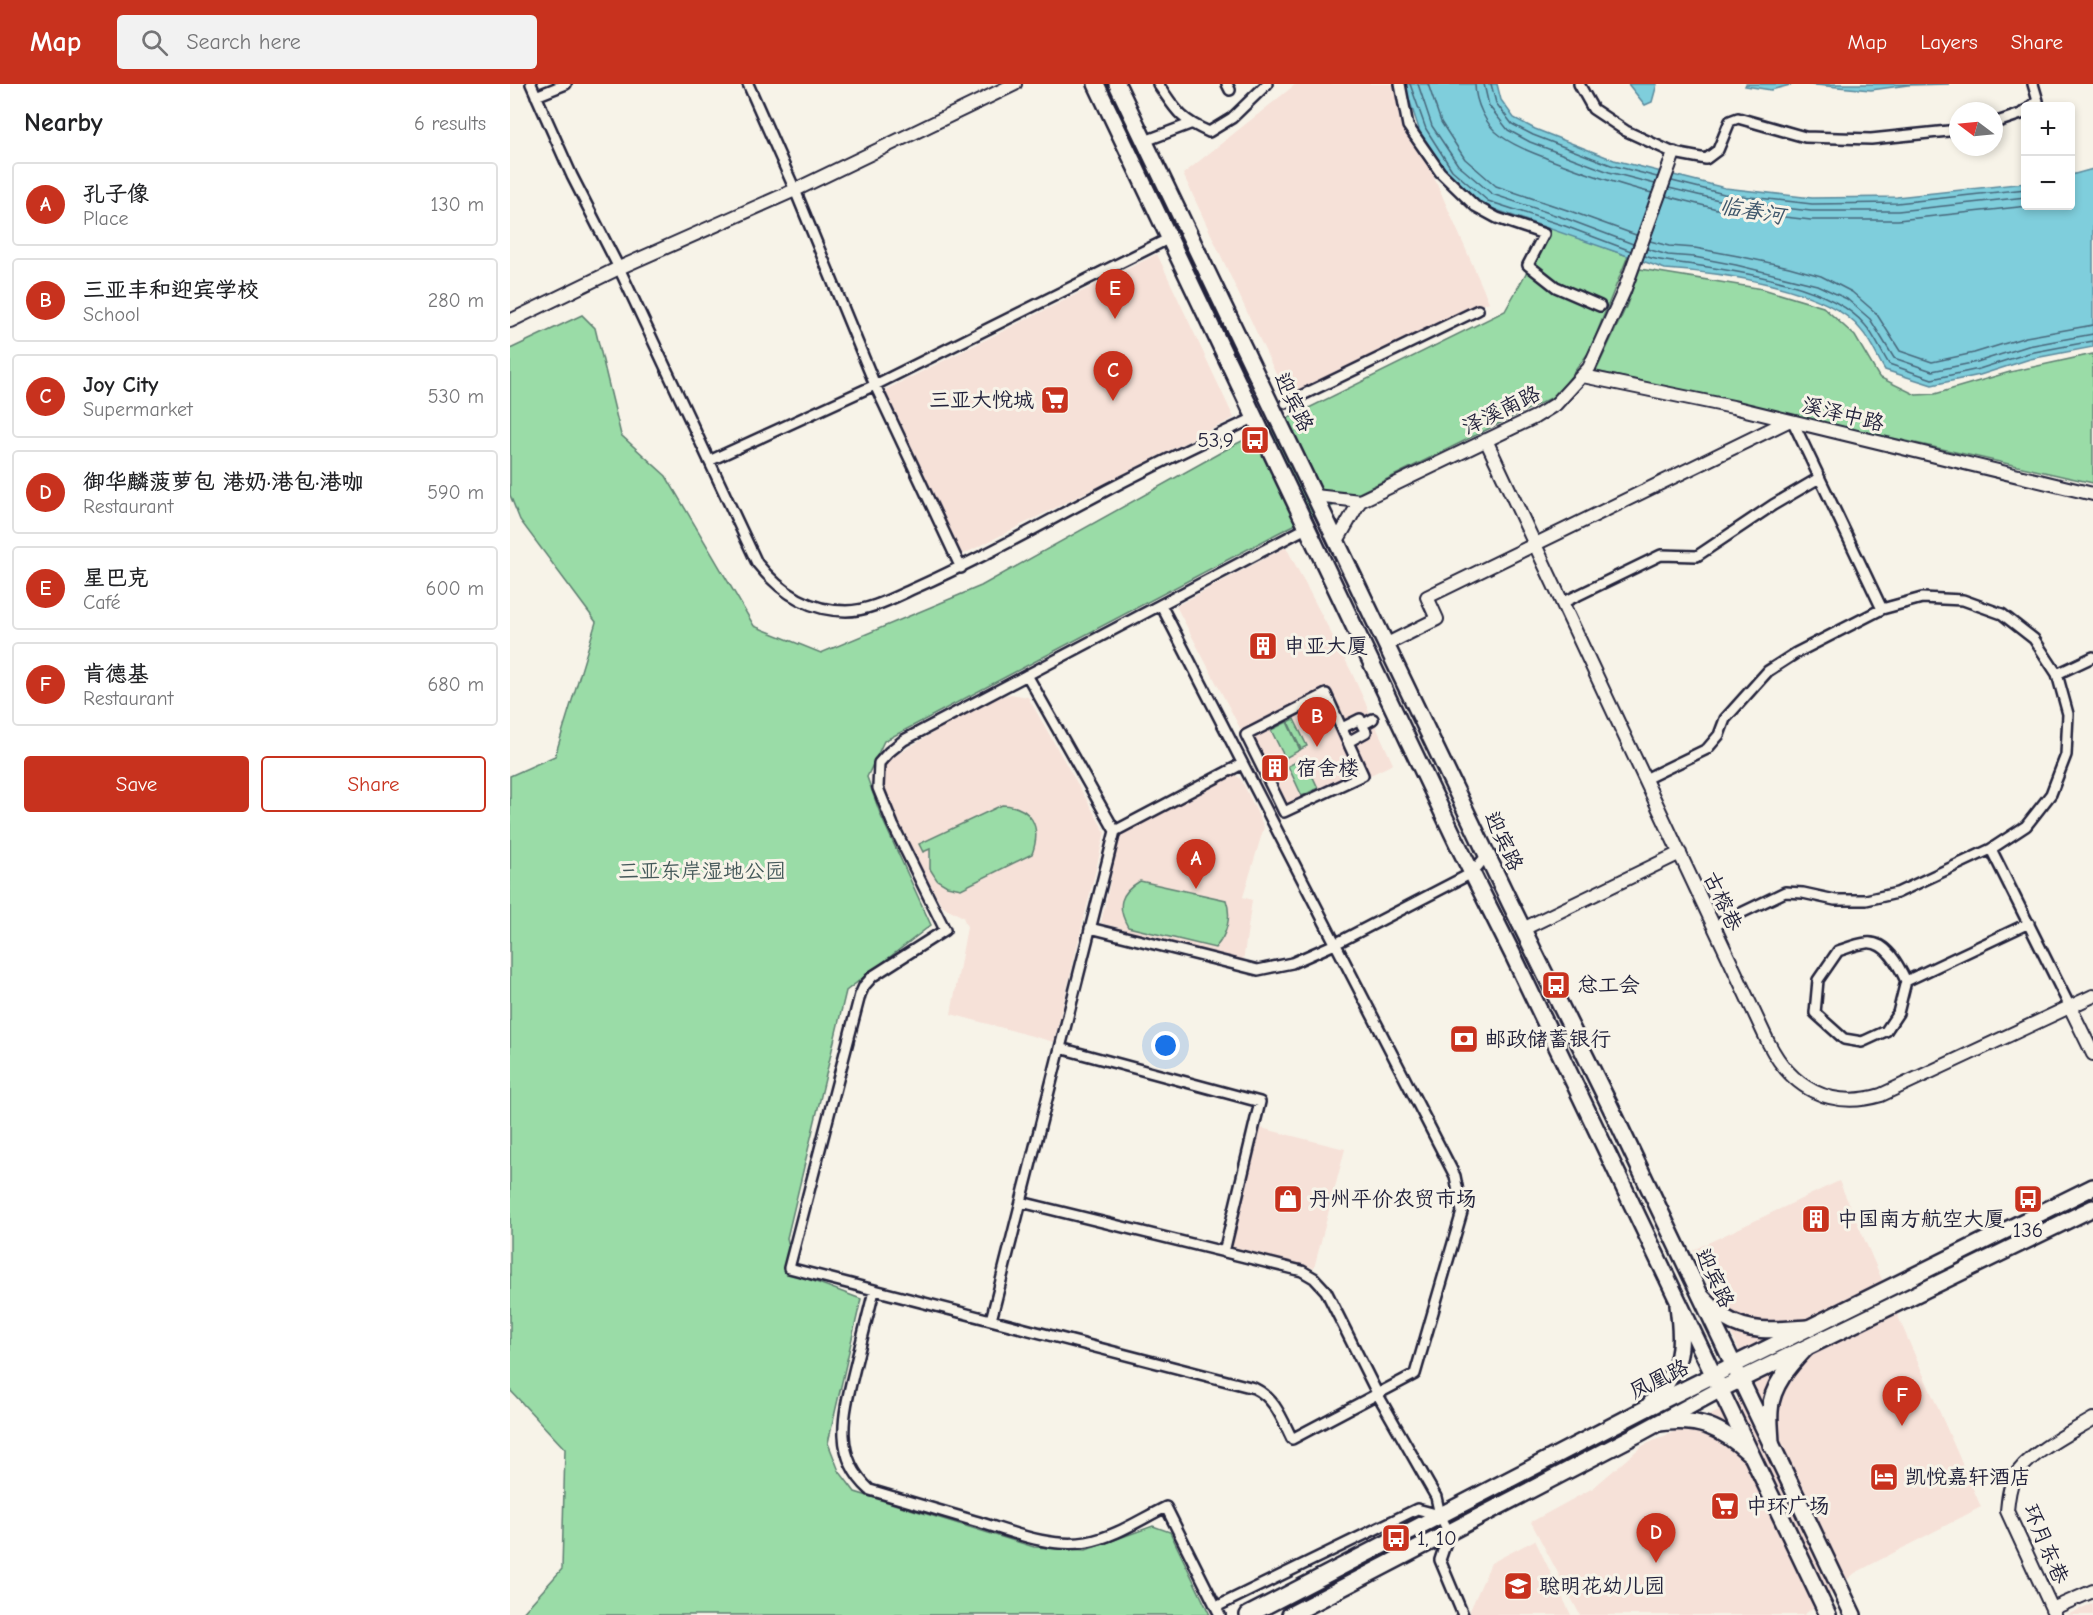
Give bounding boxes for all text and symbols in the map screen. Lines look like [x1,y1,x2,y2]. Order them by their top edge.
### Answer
search box [117,15,537,69]
text: Map [30,26,81,58]
icon: search [138,26,171,59]
text: Search here [186,29,301,55]
text: Map [1848,30,1887,54]
text: Layers [1920,30,1978,54]
text: Share [2011,30,2063,54]
north arrow [1949,102,2003,156]
map controls [2021,102,2075,210]
button: + [2021,102,2075,156]
text: Nearby [24,108,103,138]
text: 6 results [414,112,486,135]
button: − [2021,156,2075,210]
text: 孔子像 [83,181,149,207]
water label: 临春河 [1717,192,1790,230]
text: A [40,193,51,216]
text: 130 m [431,193,484,216]
text: Place [83,207,129,230]
pin: E [1096,270,1134,319]
text: 三亚丰和迎宾学校 [83,277,259,303]
text: B [39,289,52,312]
text: 280 m [428,289,484,312]
text: School [83,303,140,326]
pin: C [1094,352,1132,401]
street label: 迎宾路 [1269,368,1319,436]
text: Joy City [83,372,158,398]
street label: 泽溪南路 [1458,381,1544,439]
supermarket icon: 三亚大悦城 [1039,384,1071,416]
text: C [39,385,52,408]
text: 530 m [428,385,484,408]
place label: 三亚大悦城 [929,388,1034,412]
street label: 溪泽中路 [1799,392,1887,436]
text: Supermarket [83,398,193,421]
bus stop icon: 53,9 [1239,424,1271,456]
place label: 53,9 [1197,428,1234,452]
text: 御华麟菠萝包 港奶·港包·港咖 [83,469,364,495]
text: D [39,481,52,504]
text: 590 m [427,481,484,504]
text: Restaurant [83,495,173,518]
text: 星巴克 [83,565,149,591]
text: E [40,577,51,600]
text: 600 m [426,577,484,600]
text: Café [83,591,121,614]
building icon: 申亚大厦 [1247,630,1279,662]
place label: 申亚大厦 [1284,634,1368,658]
text: 肯德基 [83,661,149,687]
text: F [40,673,51,696]
text: 680 m [427,673,484,696]
text: Restaurant [83,687,173,710]
pin: B [1298,698,1336,747]
building icon: 宿舍楼 [1259,752,1291,784]
button: Save [24,756,249,812]
button: Share [261,756,486,812]
place label: 宿舍楼 [1296,756,1359,780]
street label: 迎宾路 [1480,807,1528,875]
pin: A [1176,840,1216,889]
park label: 三亚东岸湿地公园 [618,859,786,883]
street label: 古榕巷 [1699,867,1747,935]
bus stop icon: 总工会 [1540,969,1572,1001]
place label: 总工会 [1577,973,1640,997]
bank icon: 邮政储蓄银行 [1448,1023,1480,1055]
place label: 邮政储蓄银行 [1485,1027,1611,1051]
your location [1151,1031,1180,1060]
shop icon: 丹州平价农贸市场 [1272,1183,1304,1215]
bus stop icon: 136 [2012,1183,2044,1215]
place label: 丹州平价农贸市场 [1309,1187,1477,1211]
building icon: 中国南方航空大厦 [1800,1203,1832,1235]
place label: 中国南方航空大厦 [1837,1207,2005,1231]
place label: 136 [2013,1218,2043,1242]
street label: 迎宾路 [1691,1244,1739,1312]
street label: 凤凰路 [1625,1354,1693,1404]
pin: F [1882,1376,1922,1426]
hotel icon: 凯悦嘉轩酒店 [1868,1461,1900,1493]
place label: 凯悦嘉轩酒店 [1905,1465,2031,1489]
supermarket icon: 中环广场 [1709,1490,1741,1522]
place label: 中环广场 [1746,1494,1830,1518]
street label: 环月东巷 [2019,1501,2073,1587]
pin: D [1636,1514,1676,1563]
bus stop icon: 1, 10 [1380,1522,1412,1554]
place label: 1, 10 [1417,1526,1457,1550]
school or university icon: 聪明花幼儿园 [1502,1570,1534,1602]
place label: 聪明花幼儿园 [1539,1574,1665,1598]

